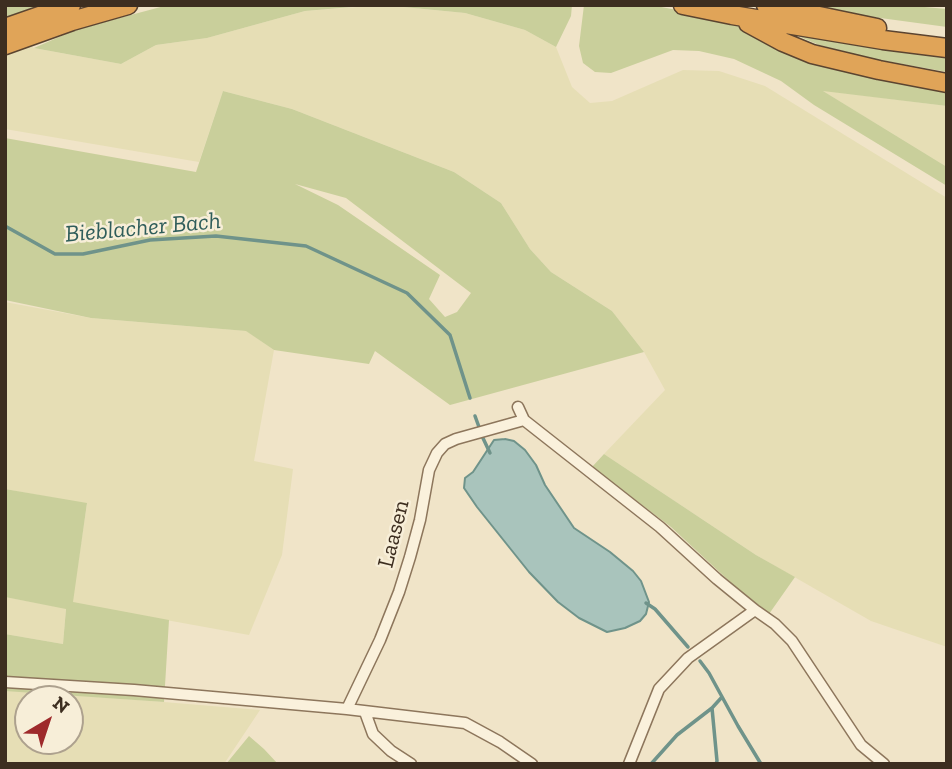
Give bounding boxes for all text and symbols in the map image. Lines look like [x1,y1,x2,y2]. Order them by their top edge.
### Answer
water label: Bieblacher Bach [64,207,222,249]
street label: Laasen [372,497,416,571]
north arrow [14,685,84,755]
text: N [48,691,74,718]

